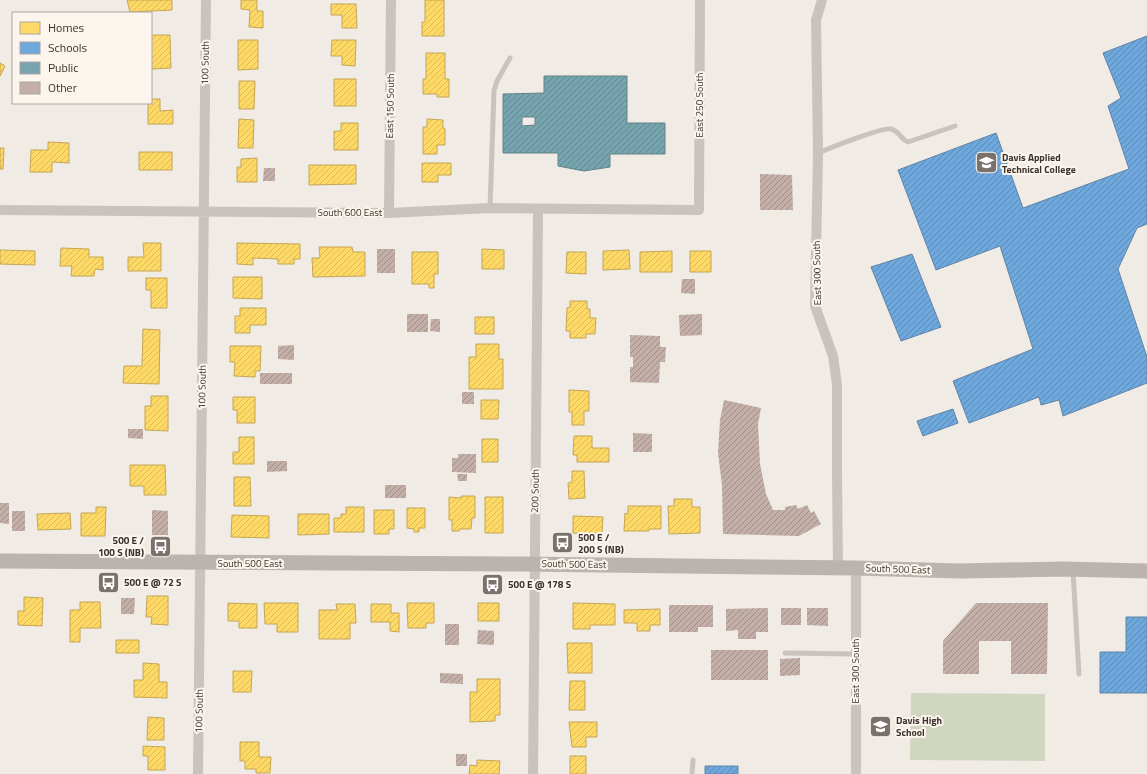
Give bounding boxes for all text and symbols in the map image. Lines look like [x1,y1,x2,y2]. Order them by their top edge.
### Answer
legend [12,12,152,104]
text: Homes [48,18,84,37]
text: Schools [48,38,88,57]
street label: 100 South [197,41,213,85]
text: Public [48,58,78,77]
street label: East 150 South [382,73,398,139]
street label: East 250 South [692,73,707,137]
text: Other [48,78,77,97]
school or university icon: Davis Applied Technical College [974,150,1000,176]
place label: Davis Applied Technical College [1002,150,1076,177]
street label: South 600 East [318,205,383,220]
street label: East 300 South [809,240,825,306]
street label: 100 South [194,365,210,409]
street label: 200 South [527,469,543,513]
bus stop icon: 500 E / 200 S (NB) [549,530,575,556]
place label: 500 E / 200 S (NB) [578,530,624,557]
place label: 500 E / 100 S (NB) [98,533,144,560]
bus stop icon: 500 E / 100 S (NB) [147,533,173,559]
street label: South 500 East [218,556,283,571]
street label: South 500 East [541,556,607,572]
street label: South 500 East [865,560,931,578]
bus stop icon: 500 E @ 72 S [96,569,122,595]
bus stop icon: 500 E @ 178 S [479,571,505,597]
place label: 500 E @ 72 S [124,575,182,590]
place label: 500 E @ 178 S [508,577,572,592]
street label: East 300 South [848,639,863,703]
street label: 100 South [191,689,207,733]
school or university icon: Davis High School [868,713,894,739]
place label: Davis High School [896,713,942,740]

